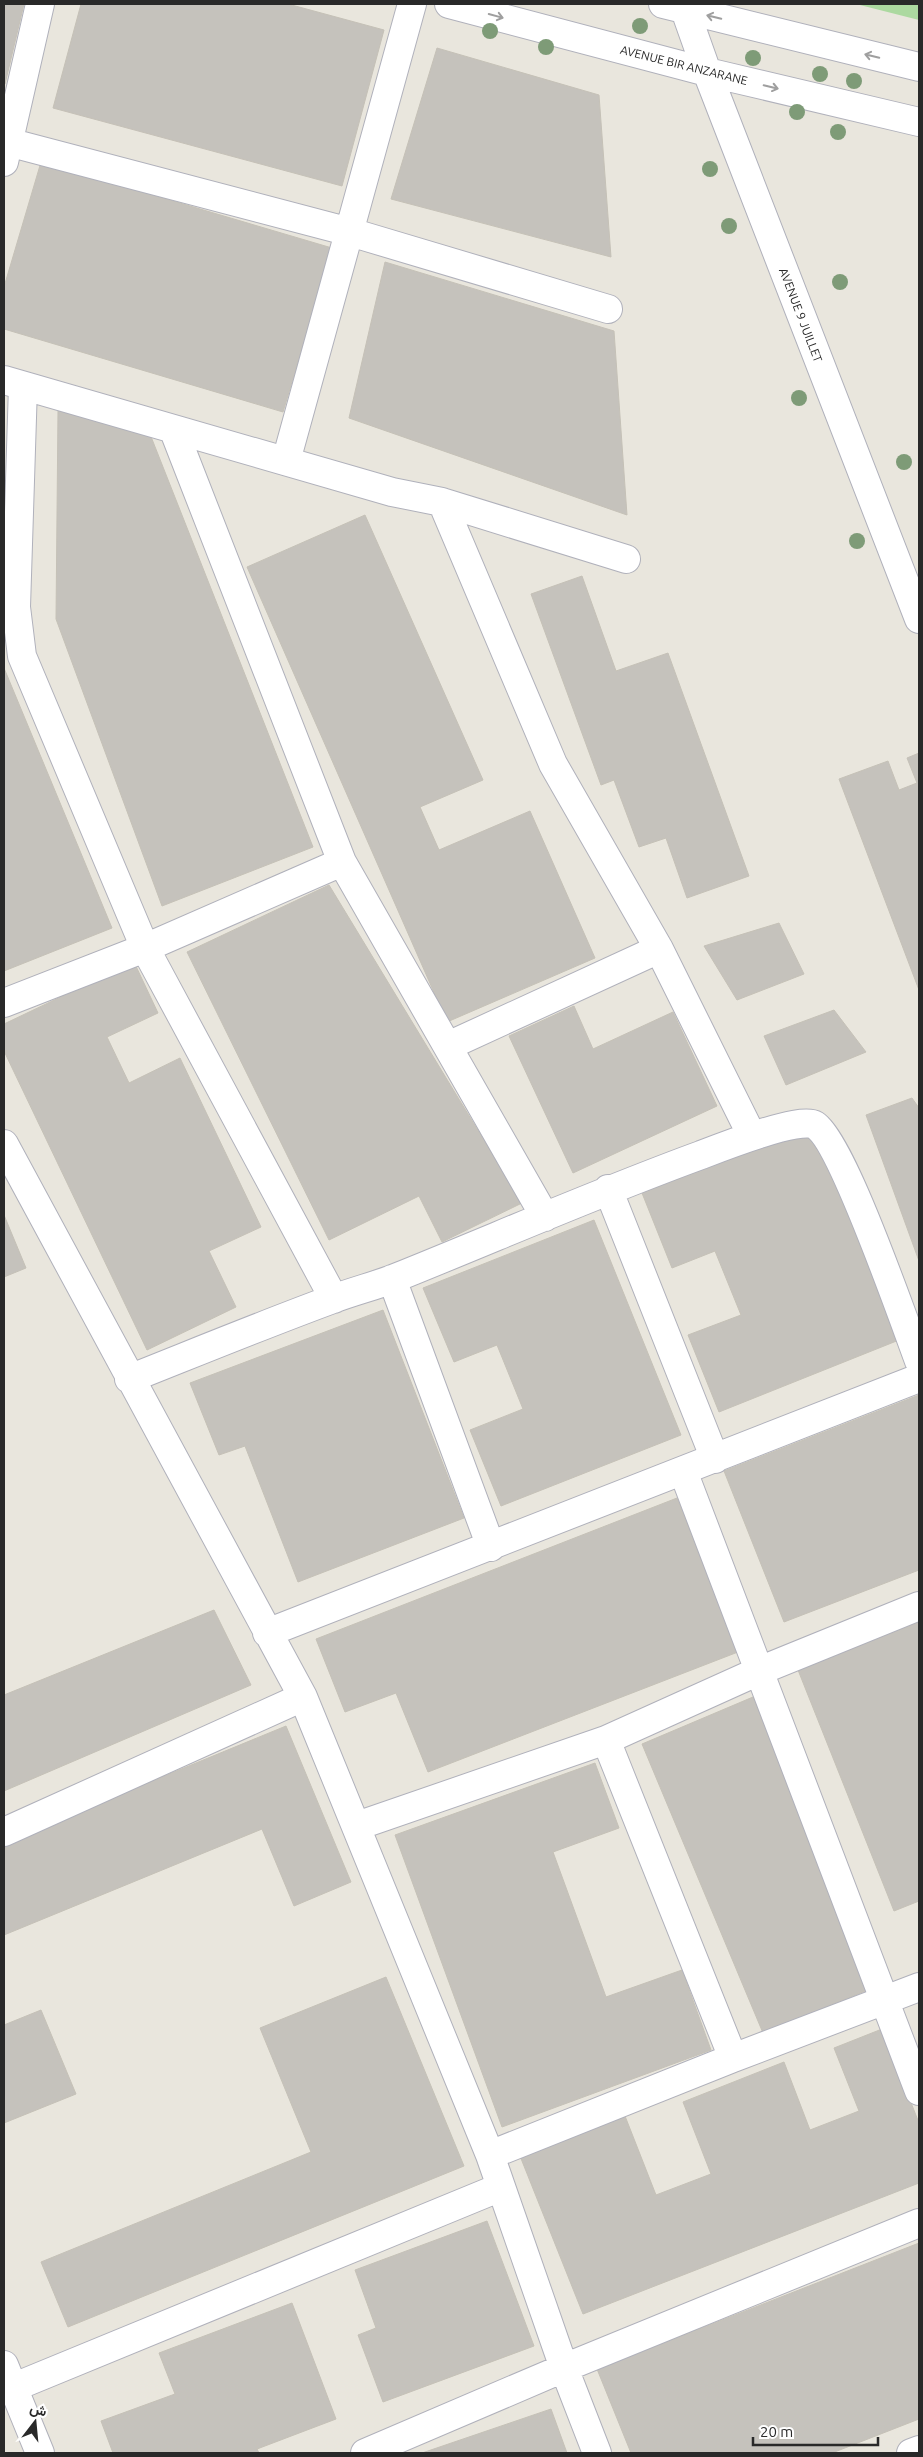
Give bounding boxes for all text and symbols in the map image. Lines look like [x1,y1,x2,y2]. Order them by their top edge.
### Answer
one-way arrow [488,12,504,21]
one-way arrow [707,12,723,21]
street label: AVENUE BIR ANZARANE [619,43,749,87]
one-way arrow [864,51,880,60]
one-way arrow [763,83,779,92]
street label: AVENUE 9 JUILLET [777,266,825,364]
north arrow [10,2397,60,2447]
text: ش [28,2399,49,2421]
scale bar [753,2414,878,2446]
text: 20 m [760,2423,793,2440]

